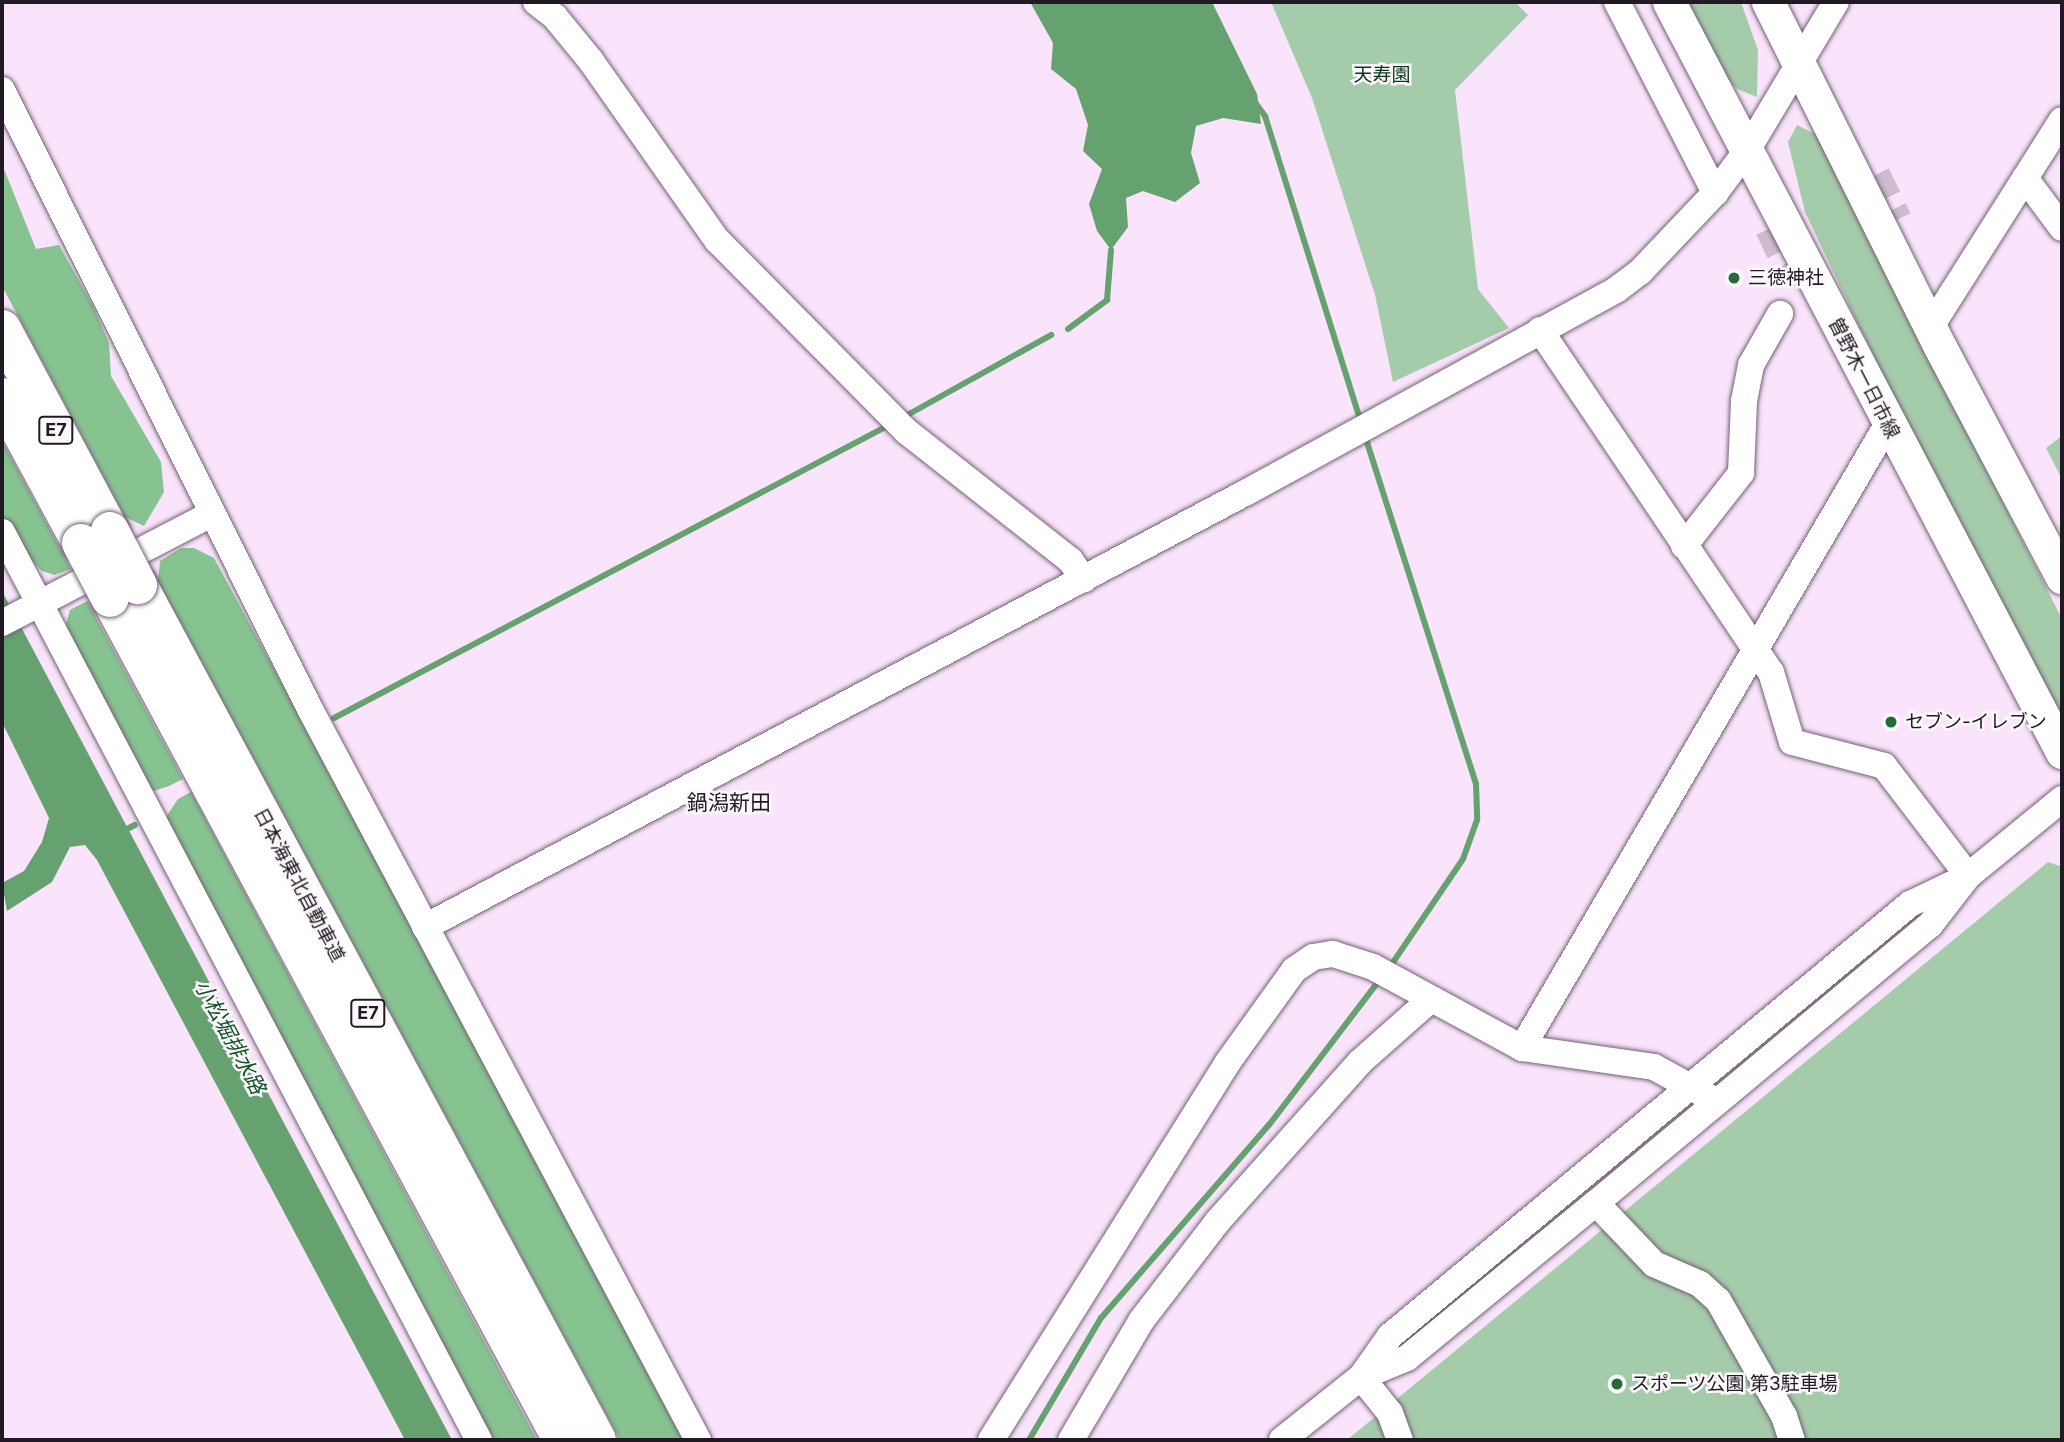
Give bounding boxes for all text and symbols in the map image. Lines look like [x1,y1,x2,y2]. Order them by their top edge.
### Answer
park label: 天寿園 [1354,64,1410,86]
place label: 三徳神社 [1748,267,1824,289]
marker: 三徳神社 [1726,270,1742,286]
street label: 曽野木一日市線 [1824,314,1904,442]
road number: E7 [37,416,75,444]
place label: セブン-イレブン [1905,711,2047,733]
marker: セブン-イレブン [1883,714,1899,730]
district label: 鍋潟新田 [687,790,771,816]
street label: 日本海東北自動車道 [249,804,349,966]
water label: 小松堀排水路 [189,975,271,1099]
road number: E7 [349,998,387,1028]
place label: スポーツ公園 第3駐車場 [1631,1373,1838,1395]
marker: スポーツ公園 第3駐車場 [1609,1376,1625,1392]

